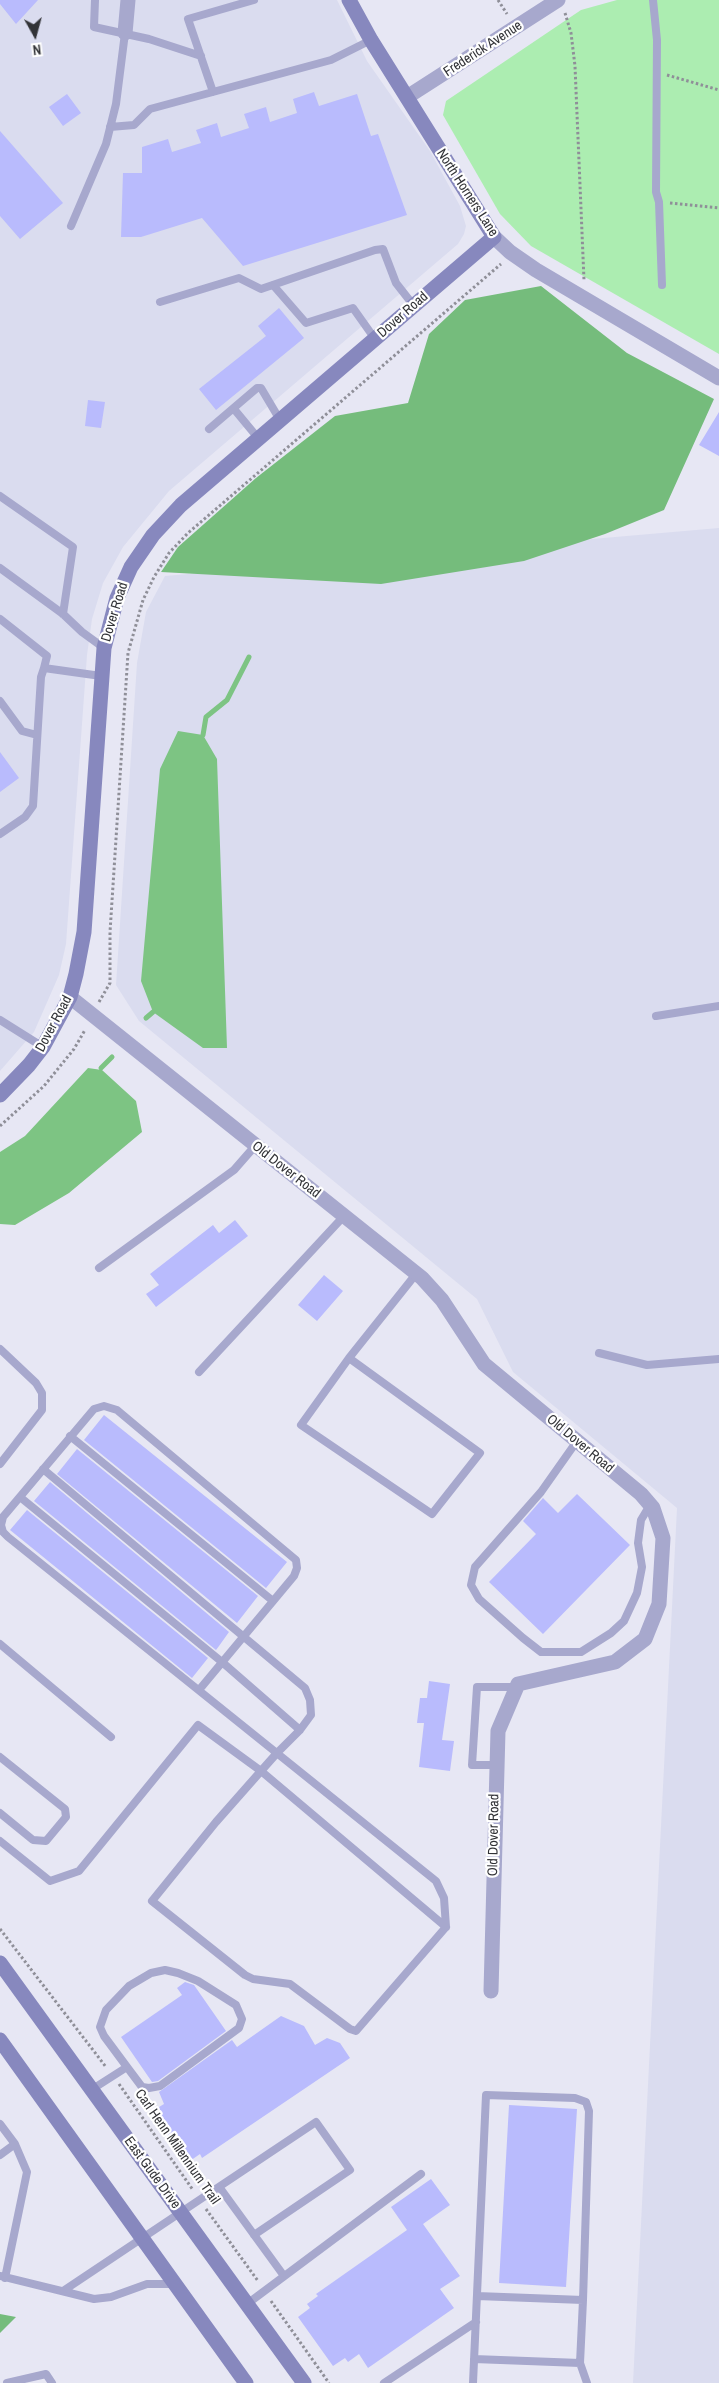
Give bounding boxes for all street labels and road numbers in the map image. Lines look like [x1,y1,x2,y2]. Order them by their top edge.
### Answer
street label: Frederick Avenue [441,17,525,81]
street label: North Horners Lane [433,146,501,240]
street label: Dover Road [374,289,432,341]
street label: Dover Road [98,580,132,644]
street label: Dover Road [32,993,76,1055]
street label: Old Dover Road [248,1138,324,1202]
street label: Old Dover Road [543,1411,617,1477]
street label: Old Dover Road [485,1794,503,1876]
street label: Carl Henn Millennium Trail [131,2086,223,2208]
street label: East Gude Drive [120,2134,184,2212]

